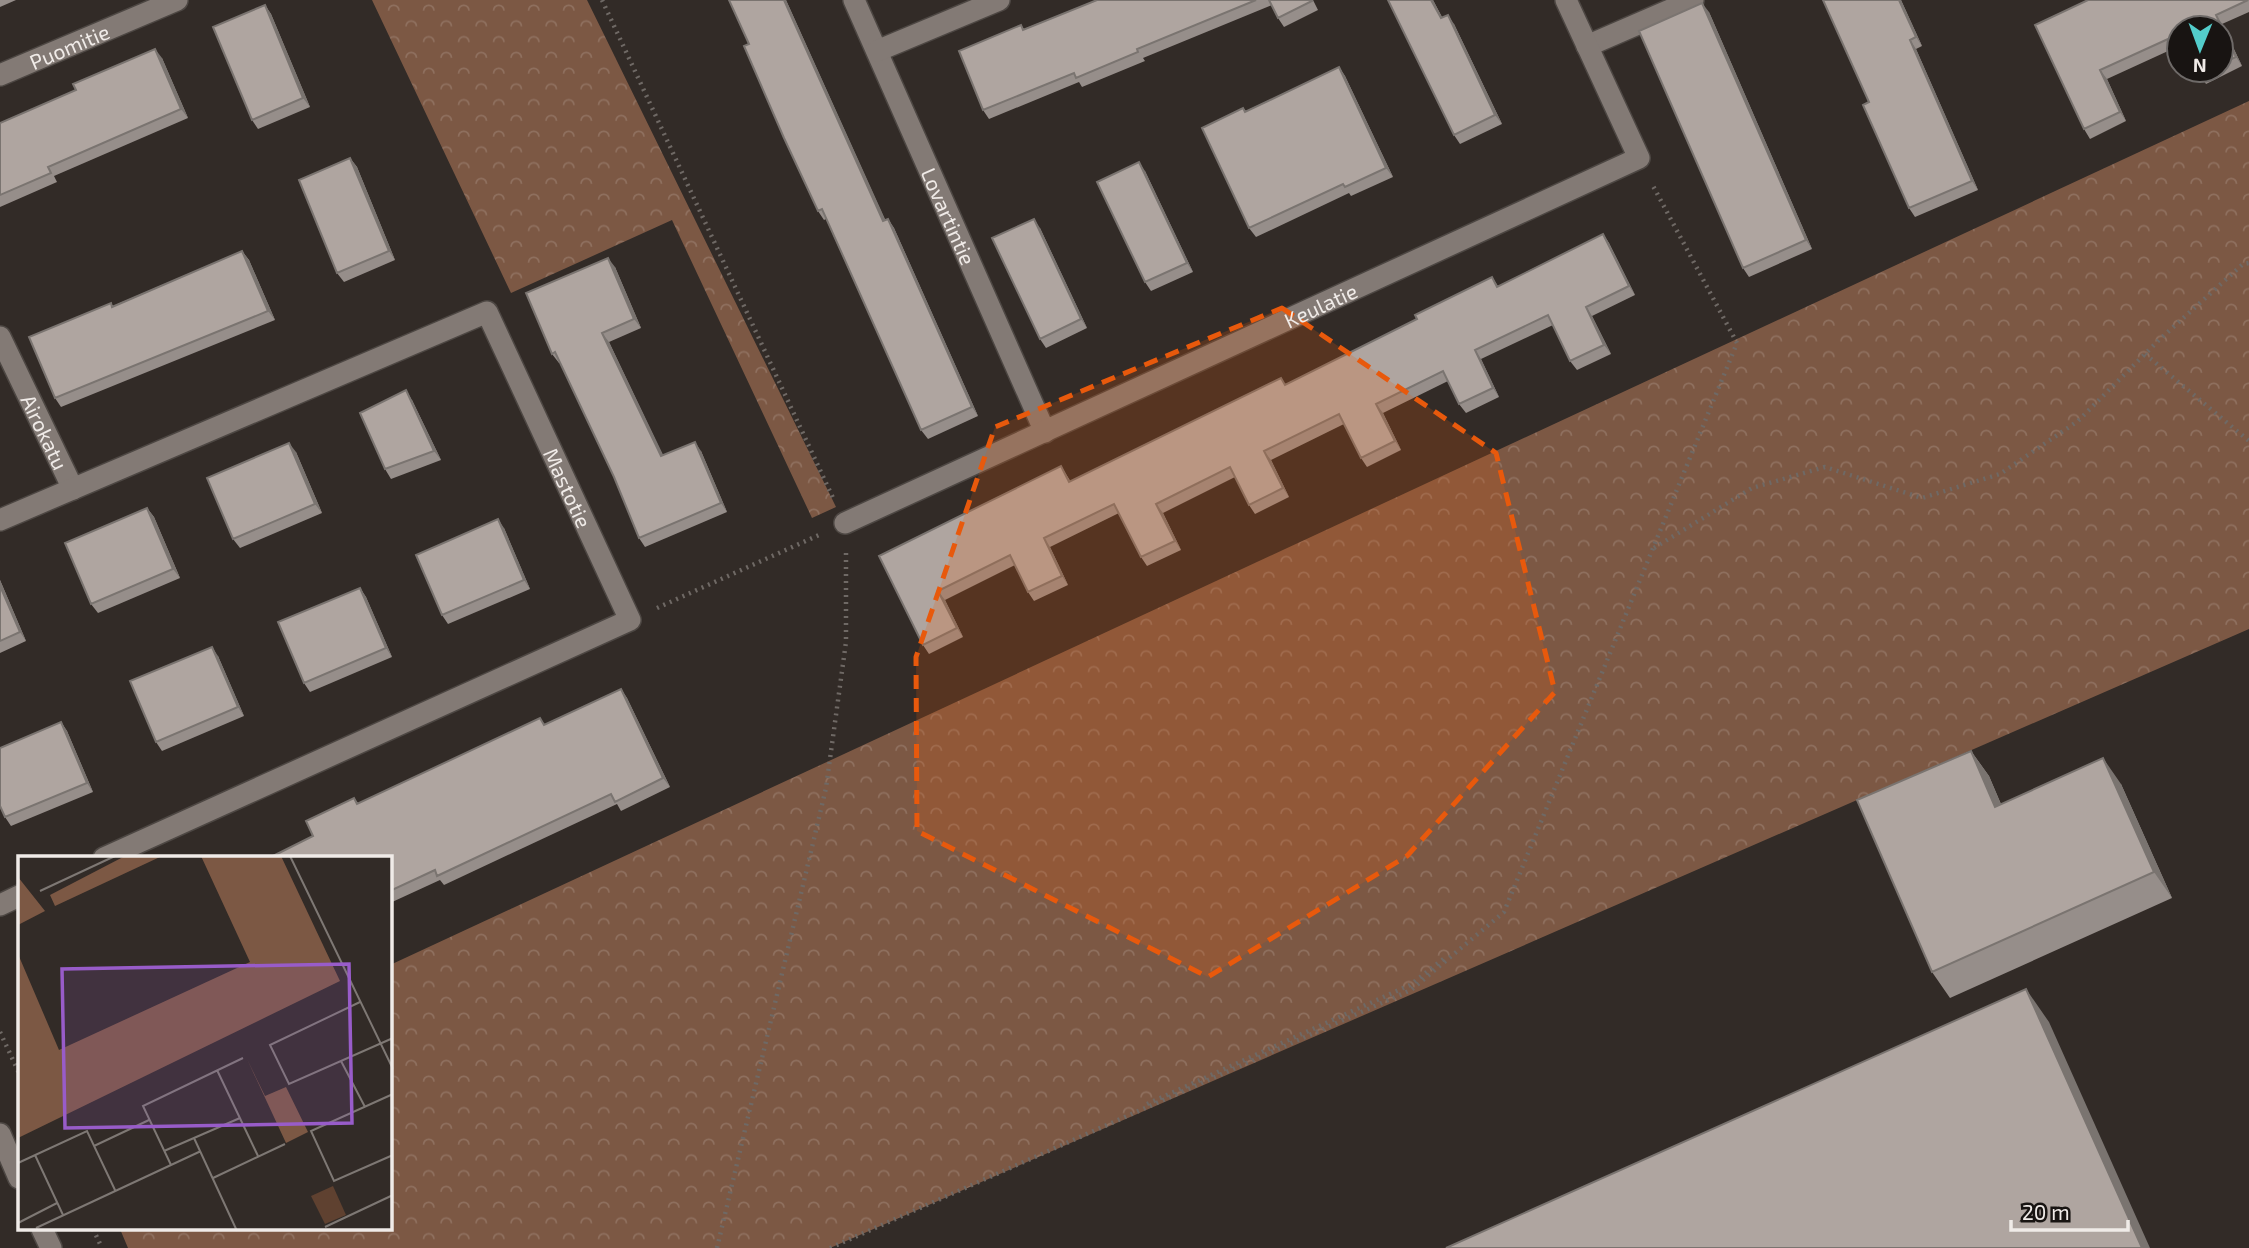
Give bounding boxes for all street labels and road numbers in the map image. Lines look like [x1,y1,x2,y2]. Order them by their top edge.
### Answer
street label: Puomitie [25,18,113,74]
street label: Lovartintie [917,163,982,268]
street label: Keulatie [1280,277,1361,332]
street label: Airokatu [17,390,74,473]
street label: Mastotie [539,444,598,531]

